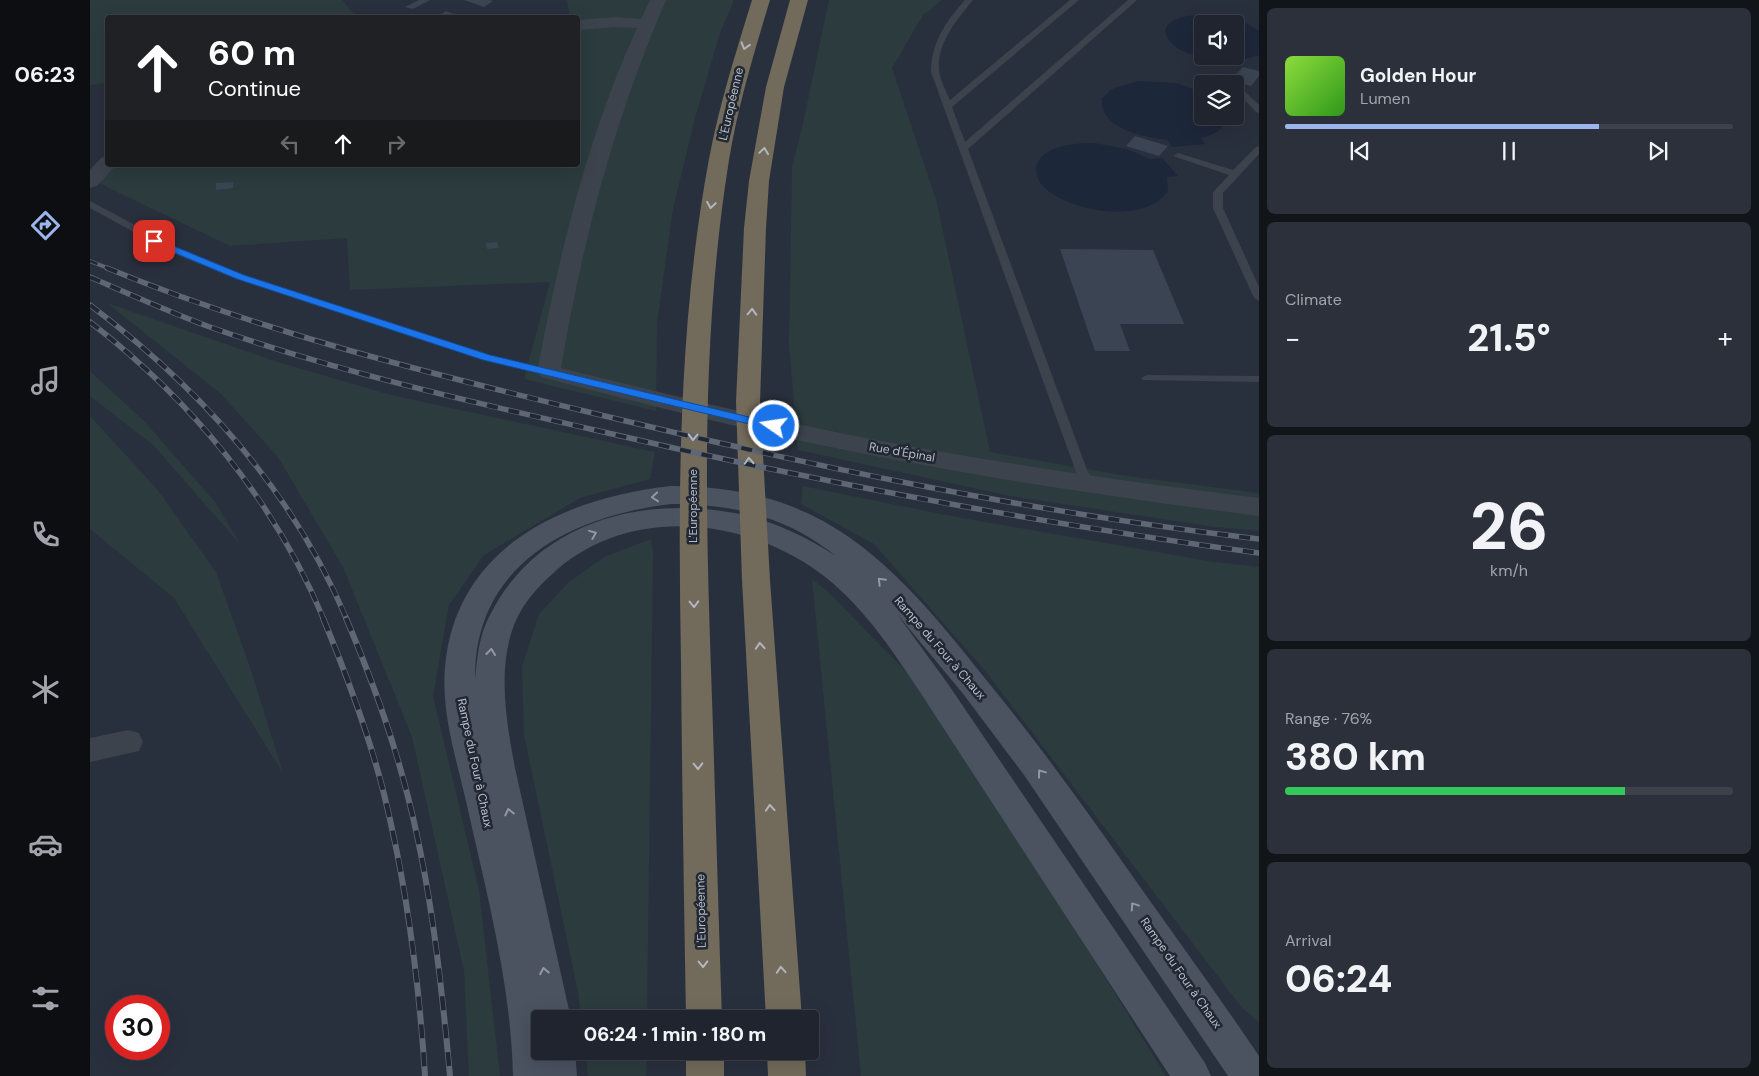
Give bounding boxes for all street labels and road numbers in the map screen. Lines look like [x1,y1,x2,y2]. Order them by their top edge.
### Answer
street label: L'Européenne [715,66,747,142]
street label: Rue d'Épinal [868,438,936,466]
street label: L'Européenne [685,469,701,543]
street label: Rampe du Four à Chaux [891,593,989,703]
street label: Rampe du Four à Chaux [453,697,497,829]
street label: L'Européenne [692,874,710,948]
street label: Rampe du Four à Chaux [1137,914,1225,1032]

